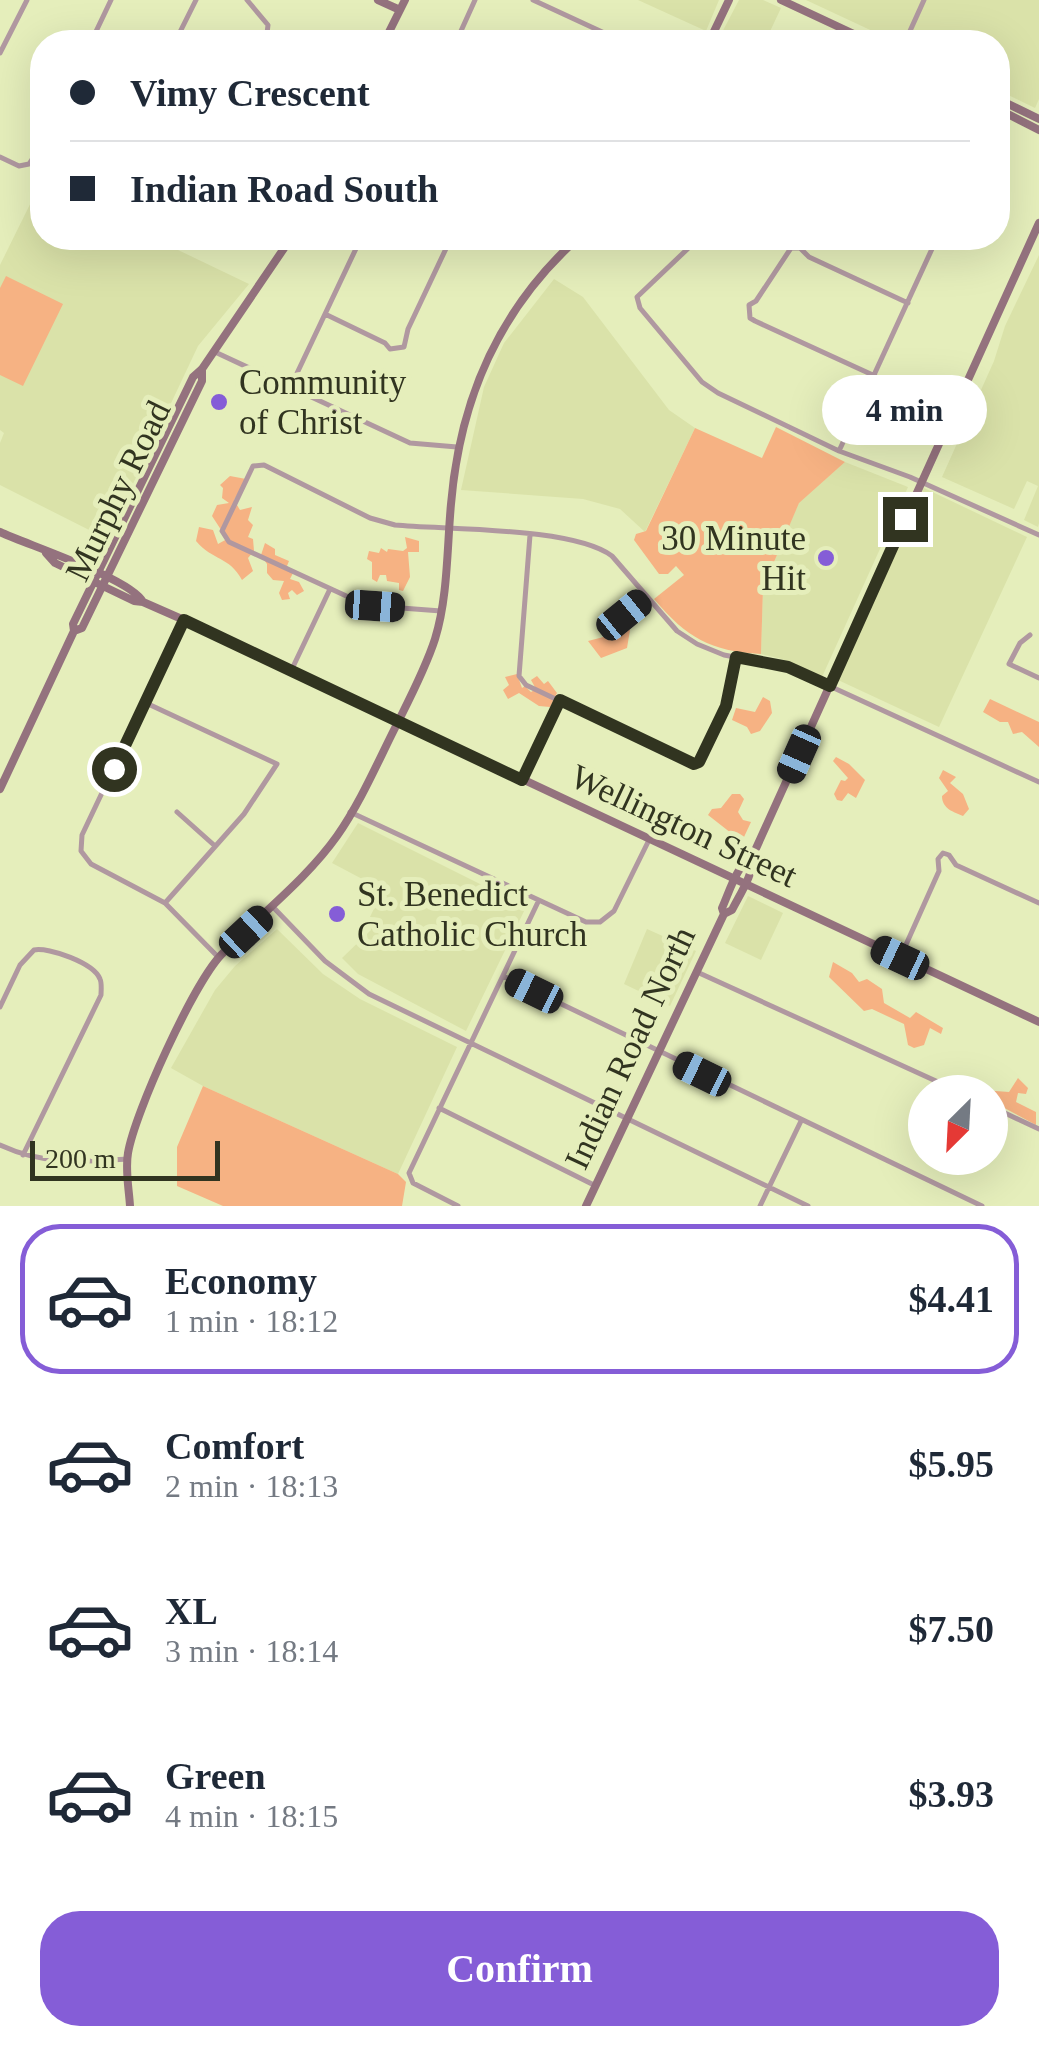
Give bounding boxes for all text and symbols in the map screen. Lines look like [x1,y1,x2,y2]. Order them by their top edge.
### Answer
text: Vimy Crescent [130,72,370,114]
text: Indian Road South [130,168,438,210]
place label: Community of Christ [239,363,407,442]
callout: 4 min [822,374,988,444]
marker: Community of Christ [208,391,230,413]
text: 4 min [866,392,943,428]
street label: Murphy Road [58,394,179,587]
route end [883,497,928,542]
place label: 30 Minute Hit [661,519,806,598]
marker: 30 Minute Hit [815,547,837,569]
car [591,584,657,646]
car [344,589,406,623]
car [773,720,825,788]
route start [92,747,137,792]
street label: Wellington Street [565,757,804,896]
place label: St. Benedict Catholic Church [357,875,588,954]
car [214,901,278,963]
marker: St. Benedict Catholic Church [326,903,348,925]
street label: Indian Road North [557,920,703,1175]
car [866,932,934,984]
car [500,964,568,1018]
car [668,1047,736,1101]
north arrow [908,1075,1008,1175]
map controls [908,1075,1008,1175]
scale bar [30,1136,220,1180]
text: 200 m [45,1143,116,1174]
icon: car [45,1254,135,1344]
text: Economy [165,1260,317,1302]
text: $4.41 [909,1278,994,1320]
text: 1 min · 18:12 [165,1303,338,1339]
icon: car [45,1419,135,1509]
text: Comfort [165,1425,304,1467]
text: $5.95 [909,1443,994,1485]
text: 2 min · 18:13 [165,1468,338,1504]
icon: car [45,1584,135,1674]
text: XL [165,1590,218,1632]
text: $7.50 [909,1608,994,1650]
text: 3 min · 18:14 [165,1633,338,1669]
icon: car [45,1749,135,1839]
text: Green [165,1755,266,1797]
text: $3.93 [909,1773,994,1815]
text: 4 min · 18:15 [165,1798,338,1834]
button: Confirm [40,1911,999,2026]

